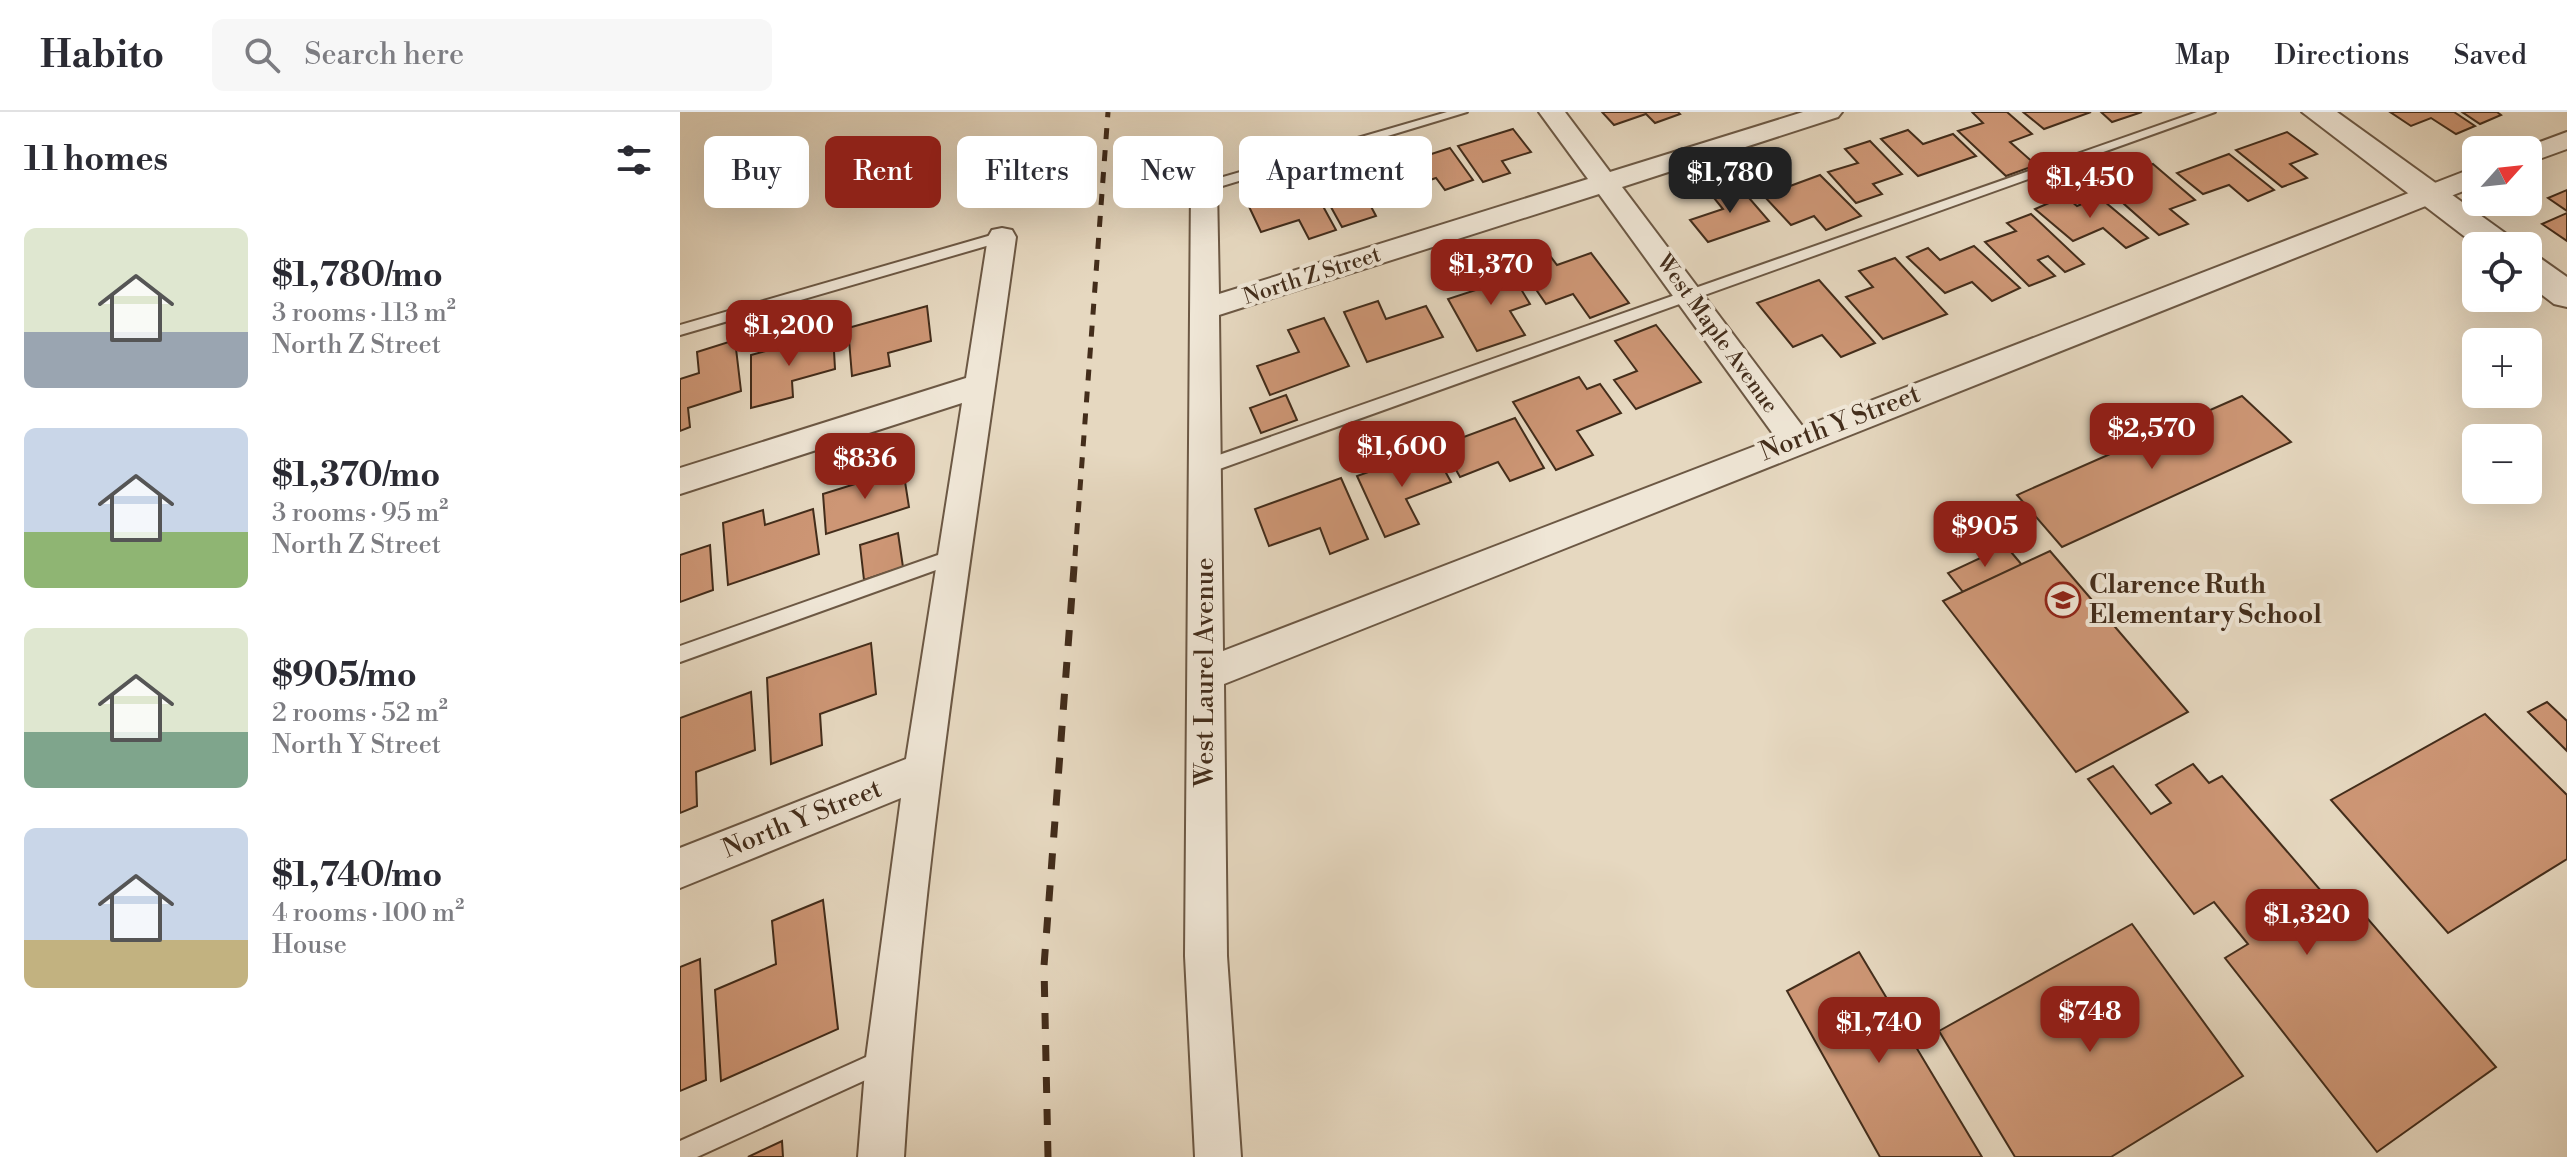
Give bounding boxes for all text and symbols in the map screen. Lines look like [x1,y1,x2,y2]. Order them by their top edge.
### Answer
search box [212,19,772,91]
text: Habito [40,32,164,79]
icon: search [240,33,284,77]
text: Search here [304,36,464,74]
text: Map [2175,38,2230,73]
text: Directions [2274,38,2409,73]
text: Saved [2453,38,2527,73]
chip: Buy [704,136,809,208]
chip: Rent [825,136,941,208]
chip: Filters [957,136,1097,208]
chip: New [1113,136,1223,208]
chip: Apartment [1239,136,1432,208]
north arrow [2462,136,2542,216]
map controls [2462,136,2542,504]
icon: filters [612,138,656,182]
text: 11 homes [24,139,168,181]
pin: $1,780 [1665,147,1795,215]
pin: $1,450 [2025,152,2155,220]
text: $1,780 [1687,157,1773,189]
text: $1,450 [2046,162,2134,194]
button: locate [2462,232,2542,312]
pin: $1,370 [1426,239,1556,307]
street label: North Z Street [1240,241,1384,311]
street label: West Maple Avenue [1650,248,1784,419]
text: $1,370 [1449,249,1533,281]
text: $1,780/mo [272,255,443,297]
icon: home [88,260,184,356]
text: 3 rooms · 113 m² [272,297,456,329]
pin: $1,200 [724,300,854,368]
text: $1,200 [744,310,834,342]
button: + [2462,328,2542,408]
text: North Z Street [272,329,441,361]
street label: North Y Street [1755,378,1925,468]
pin: $2,570 [2087,403,2217,471]
text: $2,570 [2108,413,2196,445]
pin: $1,600 [1337,421,1467,489]
button: − [2462,424,2542,504]
text: $1,600 [1357,431,1447,463]
pin: $836 [818,433,912,501]
text: $836 [833,443,897,475]
text: $1,370/mo [272,455,440,497]
icon: home [88,460,184,556]
text: 3 rooms · 95 m² [272,497,448,529]
pin: $905 [1938,501,2032,569]
text: $905 [1952,511,2018,543]
text: North Z Street [272,529,441,561]
street label: West Laurel Avenue [1189,557,1221,788]
place label: Clarence Ruth Elementary School [2089,569,2322,631]
school or university icon: Clarence Ruth Elementary School [2044,581,2082,619]
text: $905/mo [272,655,417,697]
icon: home [88,660,184,756]
text: 2 rooms · 52 m² [272,697,448,729]
text: North Y Street [272,729,441,761]
street label: North Y Street [718,773,886,865]
text: $1,740/mo [272,855,442,897]
icon: home [88,860,184,956]
pin: $1,320 [2242,889,2372,957]
text: 4 rooms · 100 m² [272,897,464,929]
text: $1,320 [2263,899,2351,931]
text: House [272,929,347,961]
pin: $748 [2043,986,2137,1054]
text: $748 [2058,996,2122,1028]
pin: $1,740 [1814,997,1944,1065]
text: $1,740 [1836,1007,1922,1039]

